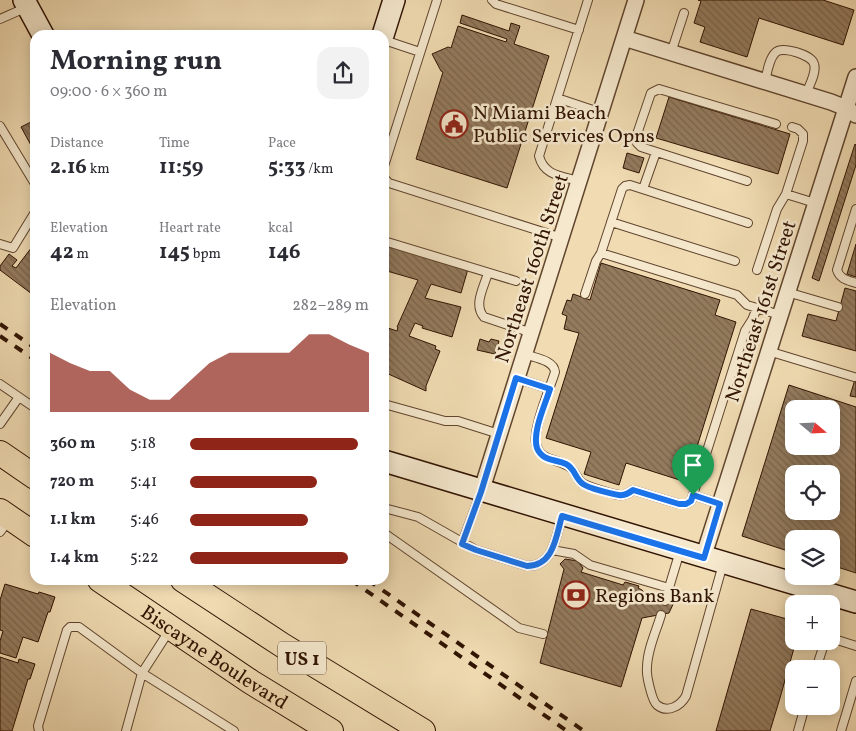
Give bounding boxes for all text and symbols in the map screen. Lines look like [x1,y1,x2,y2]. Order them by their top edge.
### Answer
text: Morning run [50,42,222,81]
button: share [317,47,369,99]
text: 09:00 · 6 × 360 m [50,81,168,103]
place label: N Miami Beach Public Services Opns [473,100,655,151]
public building icon: N Miami Beach Public Services Opns [439,109,469,139]
text: Distance [50,134,104,153]
text: Time [159,134,190,153]
text: Pace [268,134,296,153]
text: 2.16 [50,153,87,182]
text: 11:59 [159,153,203,182]
text: 5:33 [268,153,305,182]
text: km [87,160,110,179]
text: /km [305,160,333,179]
street label: Northeast 160th Street [489,171,577,367]
street label: Northeast 161st Street [719,217,804,406]
text: Elevation [50,219,108,238]
text: Heart rate [159,219,221,238]
text: kcal [268,219,293,238]
text: 42 [50,238,74,267]
text: 145 [159,238,190,267]
text: 146 [268,238,301,267]
text: m [74,245,89,264]
text: bpm [190,245,221,264]
text: Elevation [50,295,117,317]
text: 282–289 m [292,295,369,317]
north arrow [785,400,840,455]
map controls [785,400,840,715]
text: 360 m [50,433,95,455]
text: 5:18 [130,433,156,455]
pin [672,444,714,495]
icon: arrive [679,451,707,479]
button: locate [785,465,840,520]
text: 720 m [50,471,94,493]
text: 5:41 [130,471,157,493]
text: 1.1 km [50,509,96,531]
text: 5:46 [130,509,159,531]
button: layers [785,530,840,585]
text: 1.4 km [50,547,99,569]
text: 5:22 [130,547,159,569]
bank icon: Regions Bank [561,580,591,610]
place label: Regions Bank [595,583,714,611]
button: + [785,595,840,650]
street label: Biscayne Boulevard [134,599,293,717]
road number: US 1 [278,641,326,674]
button: − [785,660,840,715]

